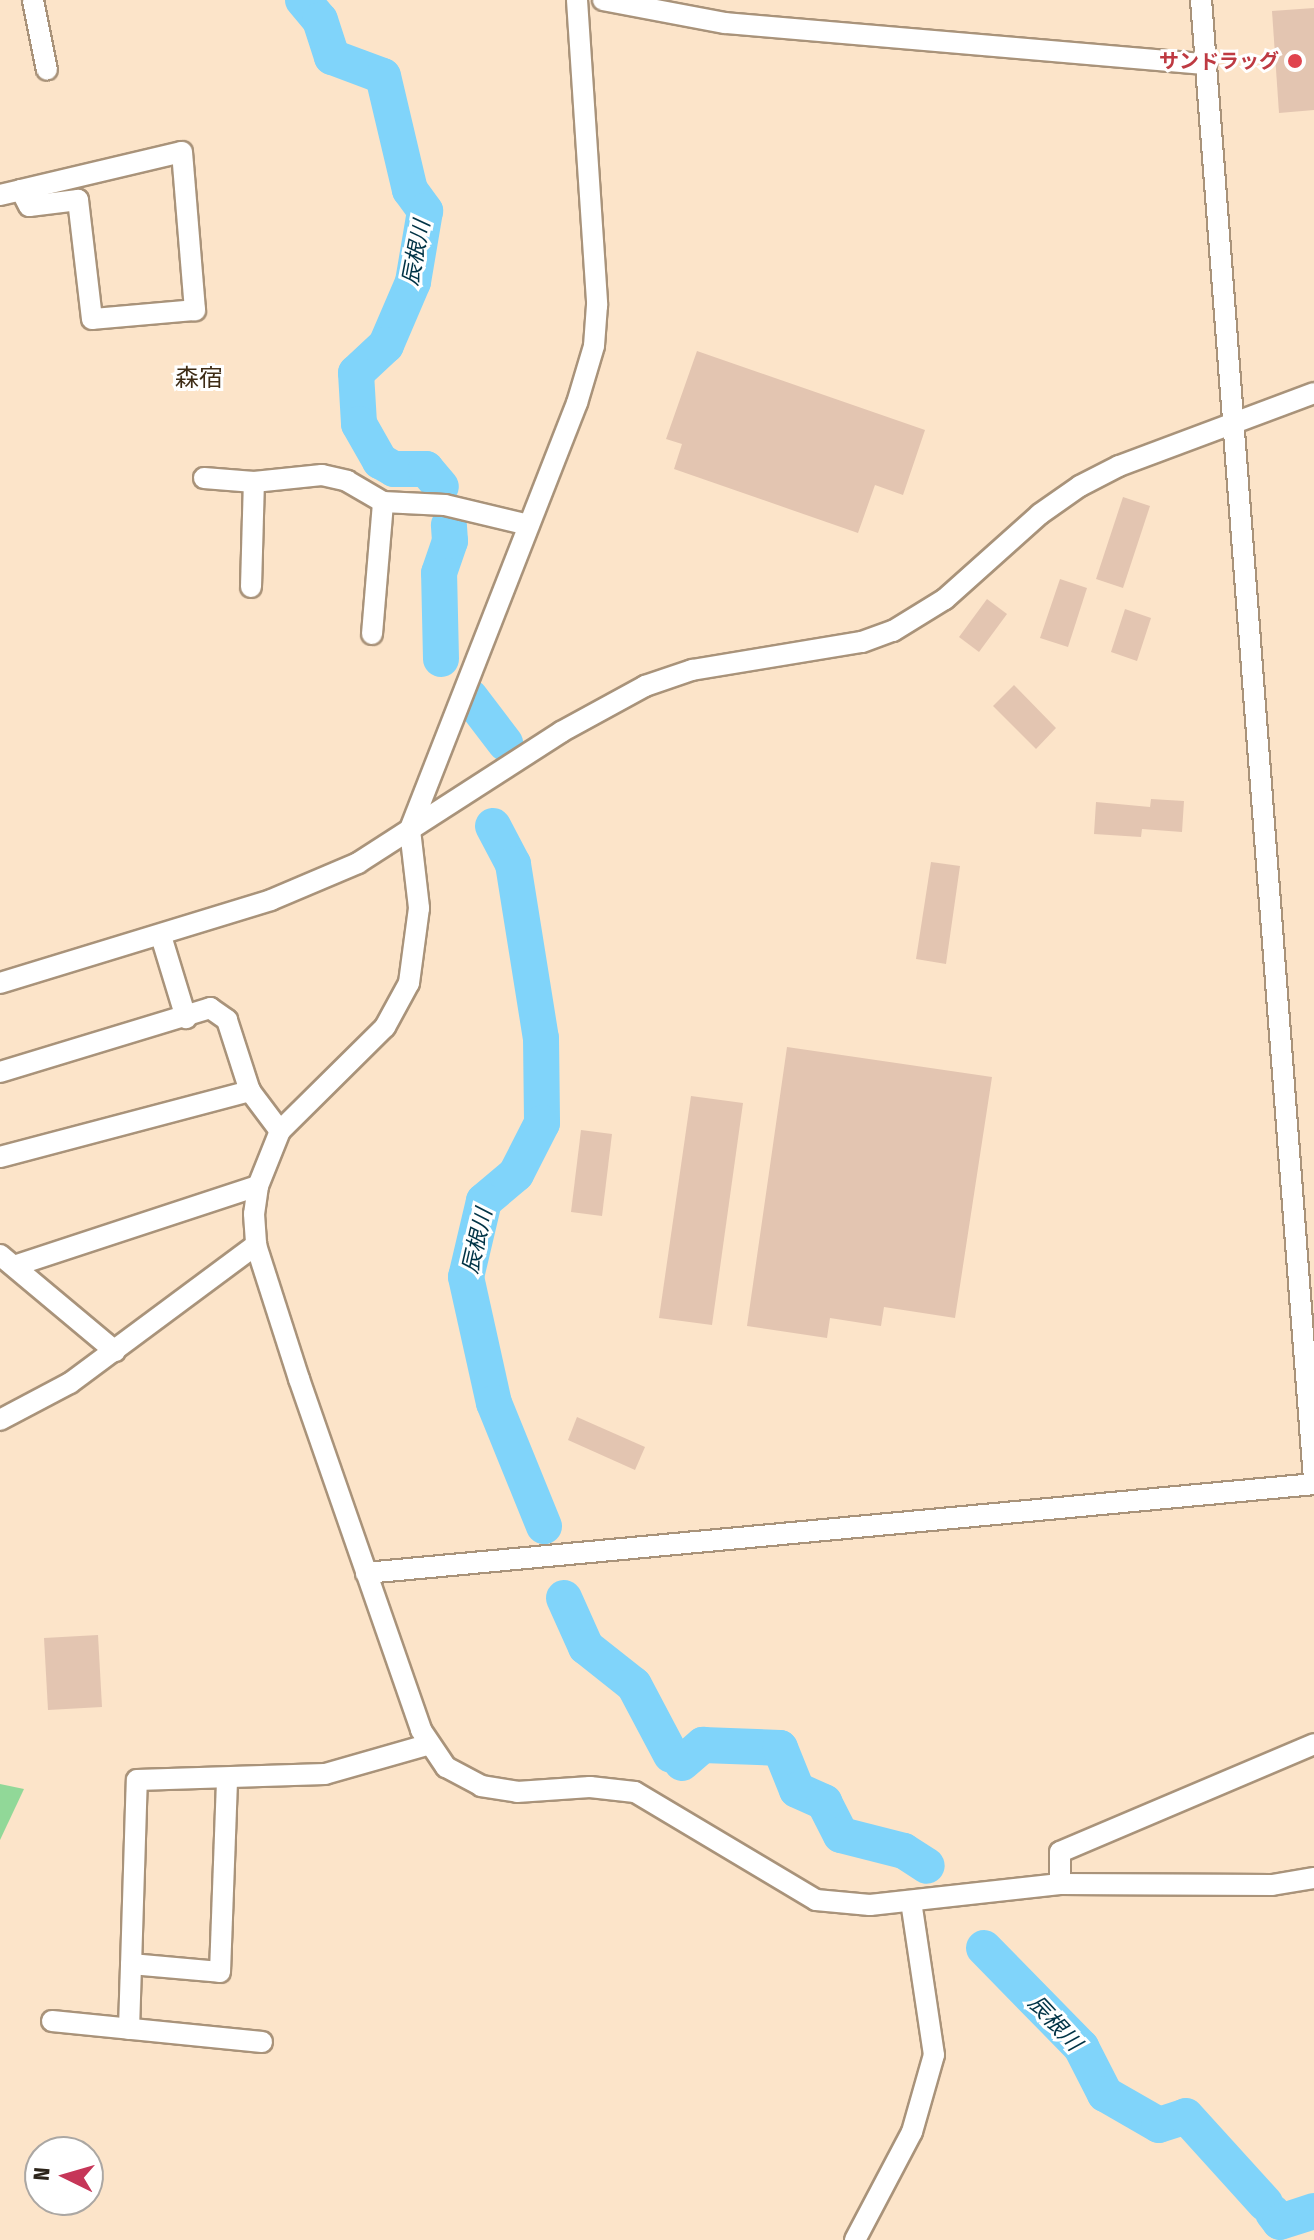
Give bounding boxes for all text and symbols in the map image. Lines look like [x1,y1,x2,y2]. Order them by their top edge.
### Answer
place label: サンドラッグ [1159,49,1279,73]
marker: サンドラッグ [1286,52,1304,70]
water label: 辰根川 [397,218,435,288]
district label: 森宿 [175,365,223,393]
water label: 辰根川 [457,1206,497,1276]
water label: 辰根川 [1023,1990,1087,2056]
north arrow [24,2136,104,2216]
text: N [28,2166,56,2182]

